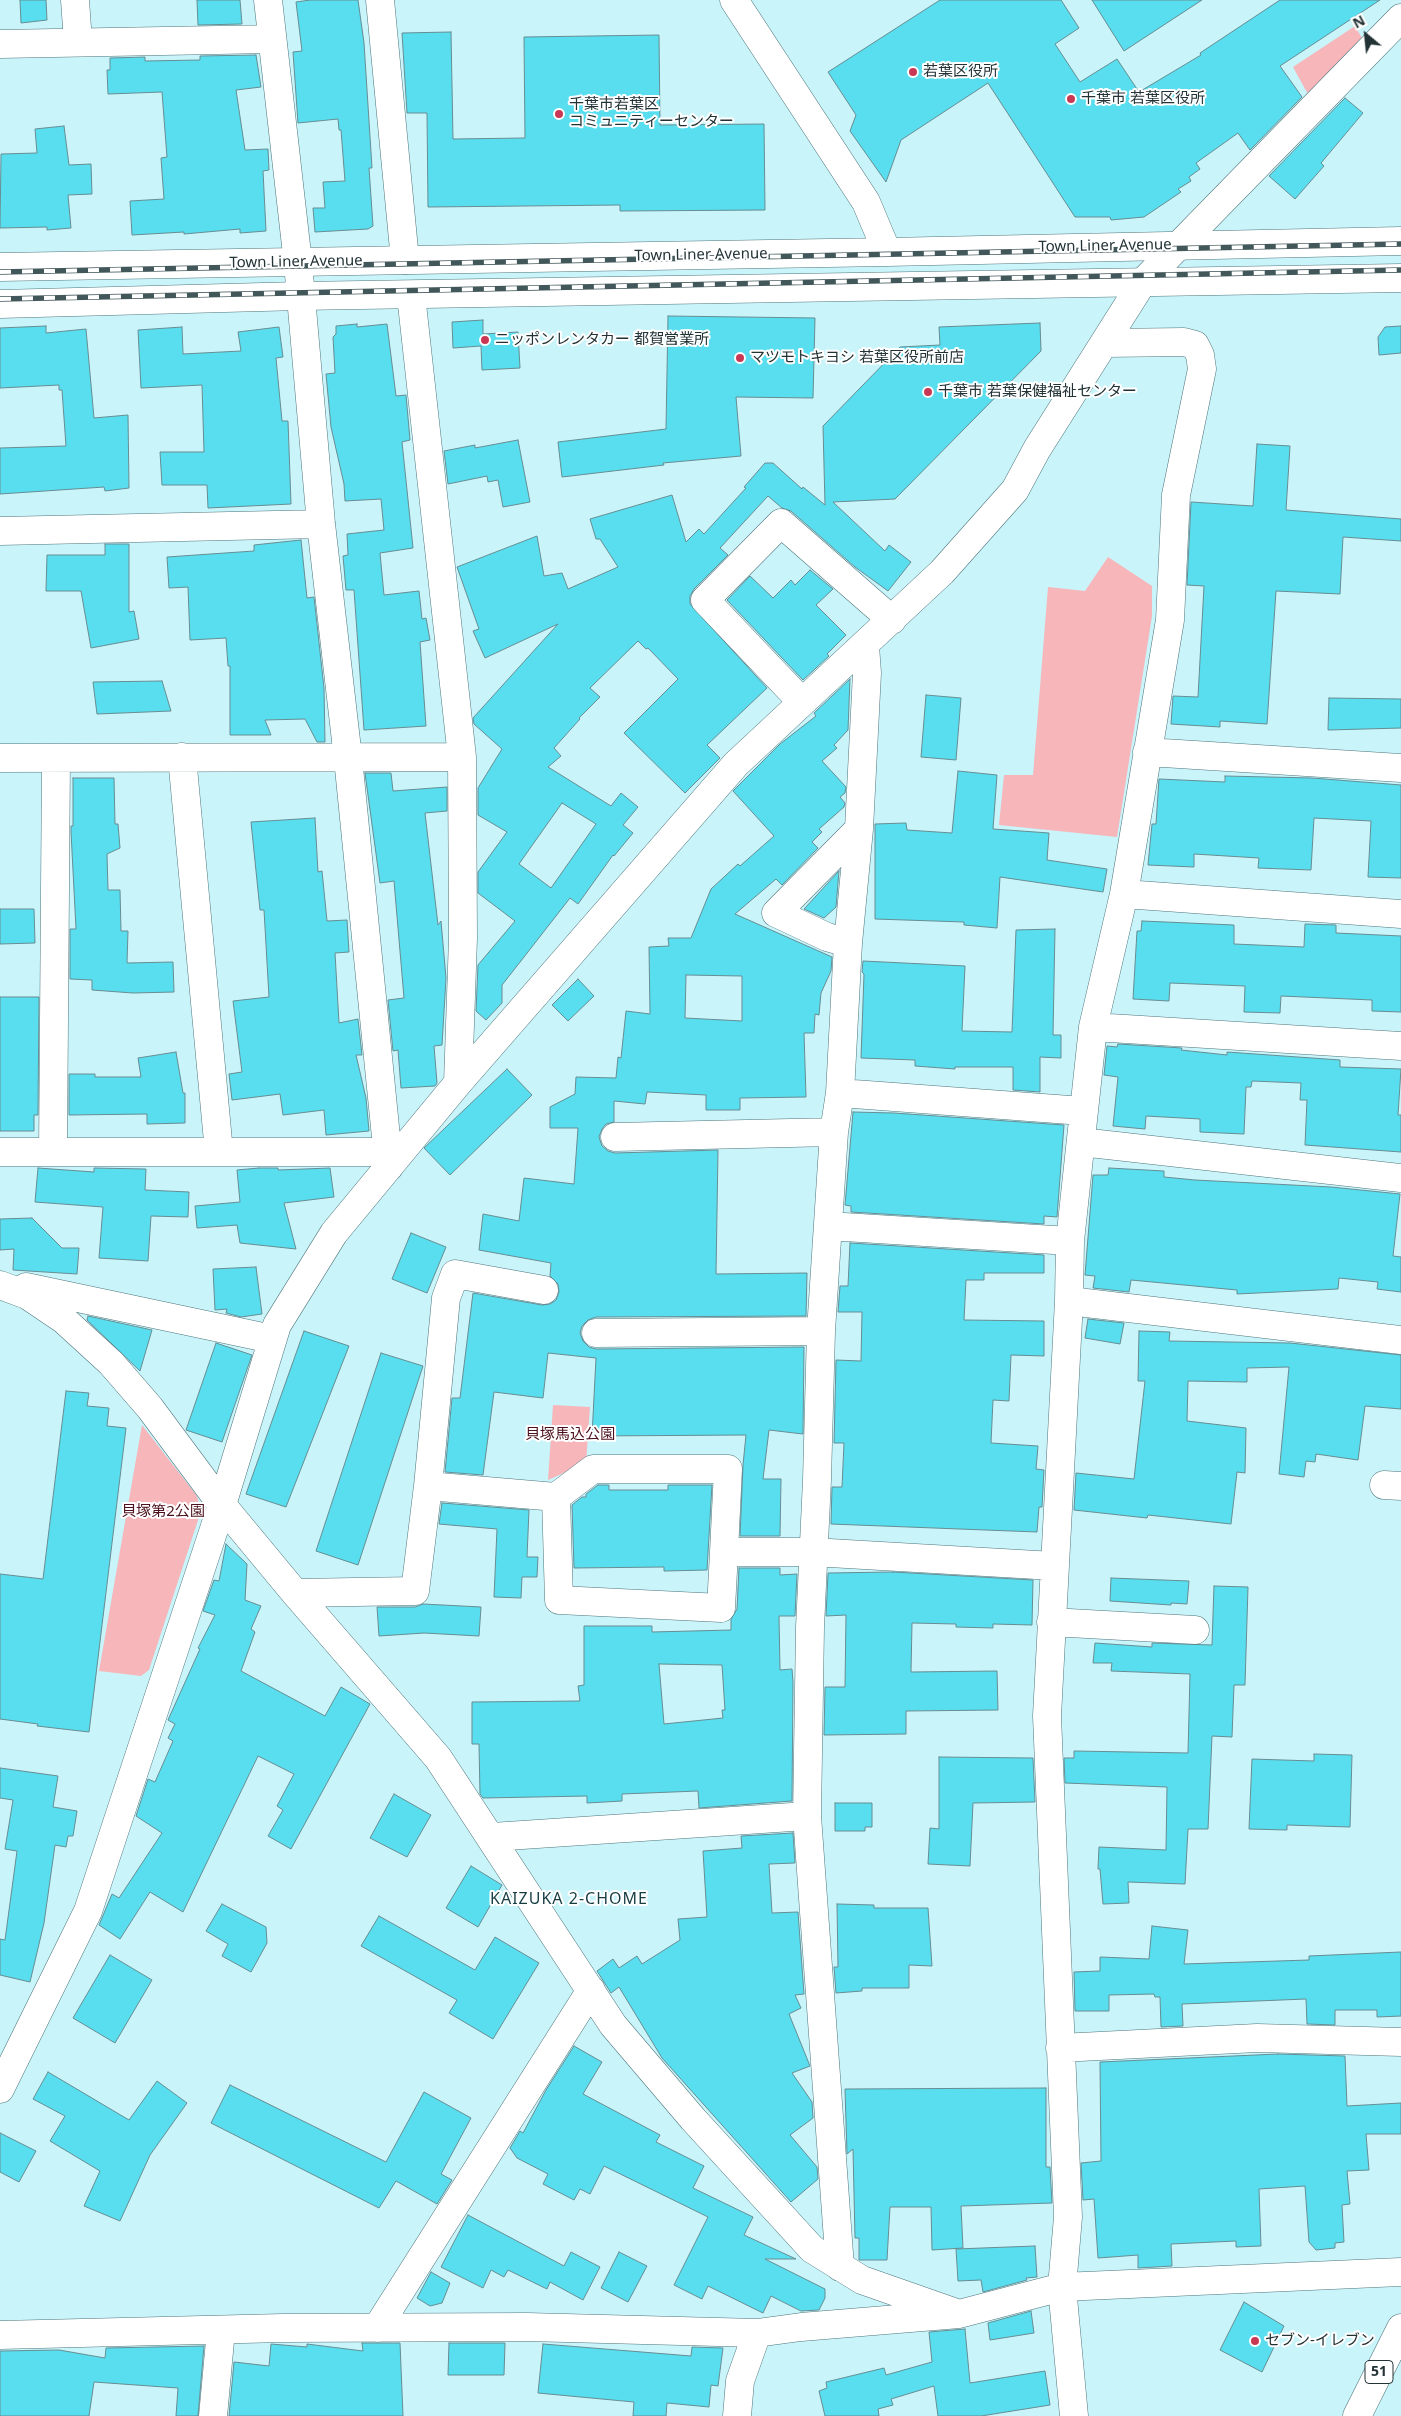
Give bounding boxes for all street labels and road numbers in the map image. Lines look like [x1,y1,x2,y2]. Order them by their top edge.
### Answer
street label: Town Liner Avenue [1038,236,1172,256]
street label: Town Liner Avenue [634,245,768,265]
street label: Town Liner Avenue [229,252,363,272]
road number: 51 [1365,2360,1393,2384]

